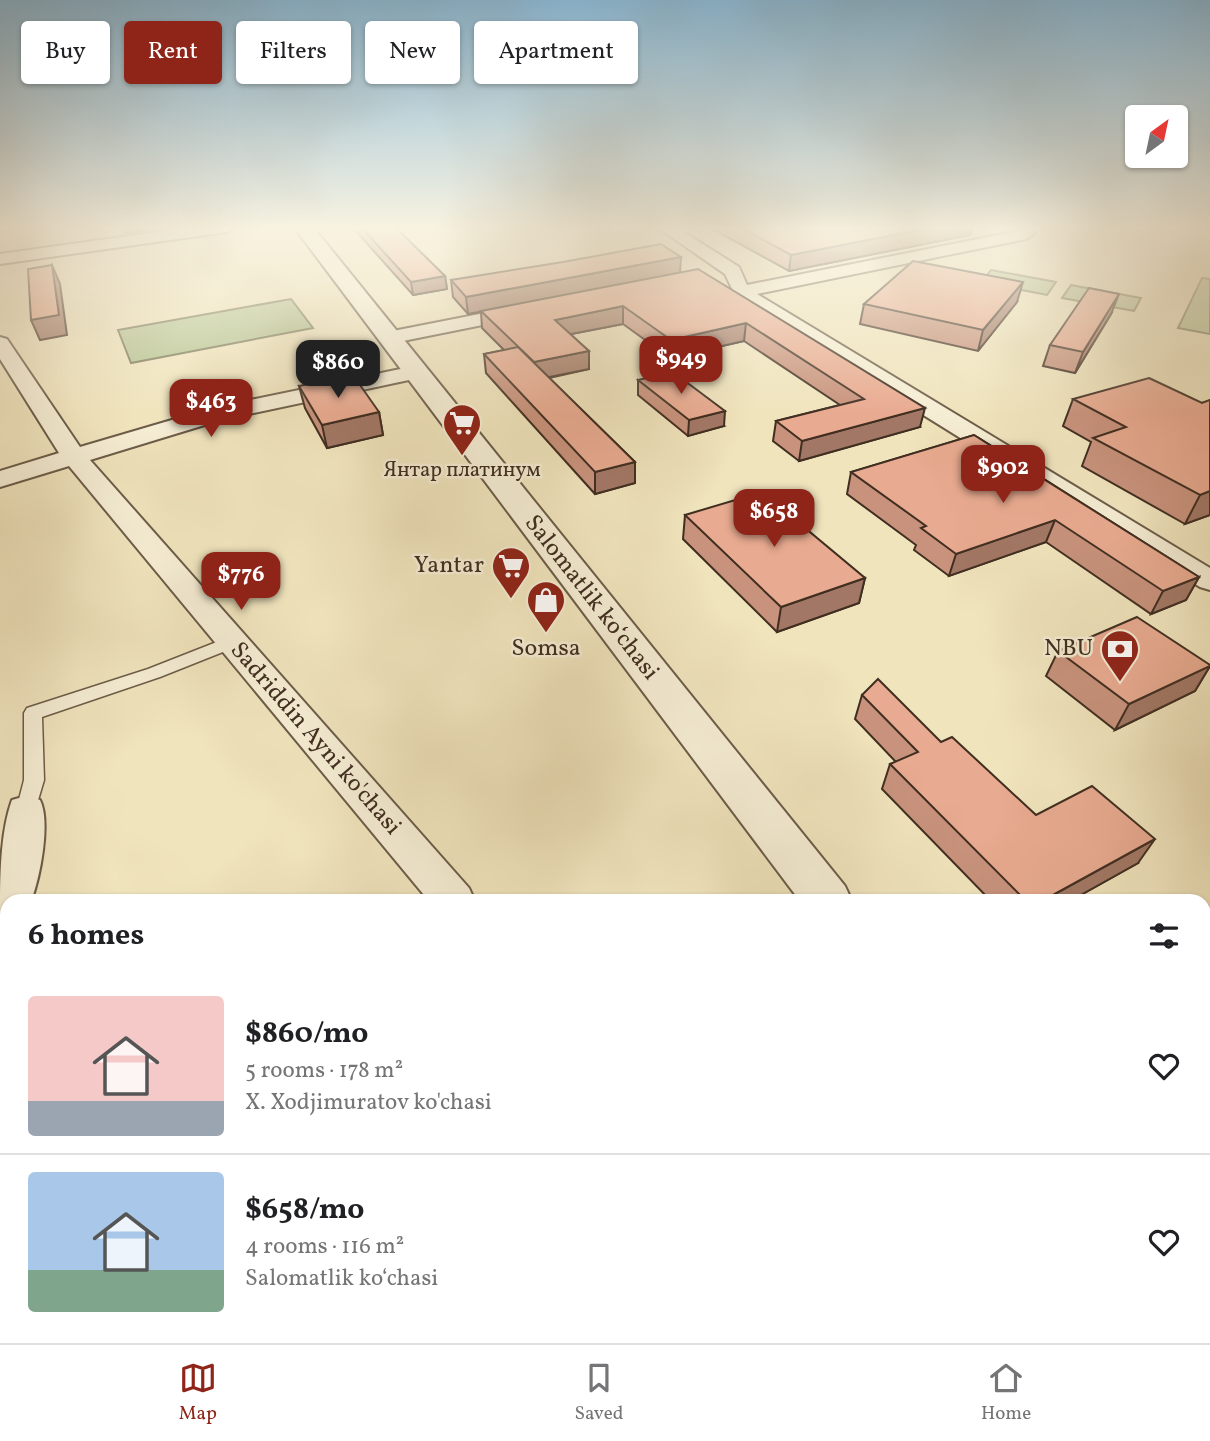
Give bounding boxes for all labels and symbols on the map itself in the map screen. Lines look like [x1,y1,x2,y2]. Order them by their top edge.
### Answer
north arrow [1125,105,1188,168]
pin: $949 [640,336,722,396]
pin: $860 [297,340,379,400]
pin: $463 [170,380,252,439]
supermarket icon: Янтар платинум [441,402,483,457]
pin: $902 [962,446,1044,505]
place label: Янтар платинум [383,456,541,485]
pin: $658 [733,490,815,549]
street label: Salomatlik ko‘chasi [516,508,666,688]
supermarket icon: Yantar [490,545,532,600]
place label: Yantar [414,549,484,583]
pin: $776 [200,552,282,612]
shop icon: Somsa [525,579,567,634]
bank icon: NBU [1099,628,1141,683]
place label: Somsa [511,632,581,666]
place label: NBU [1044,632,1093,666]
street label: Sadriddin Ayni ko'chasi [221,635,409,843]

